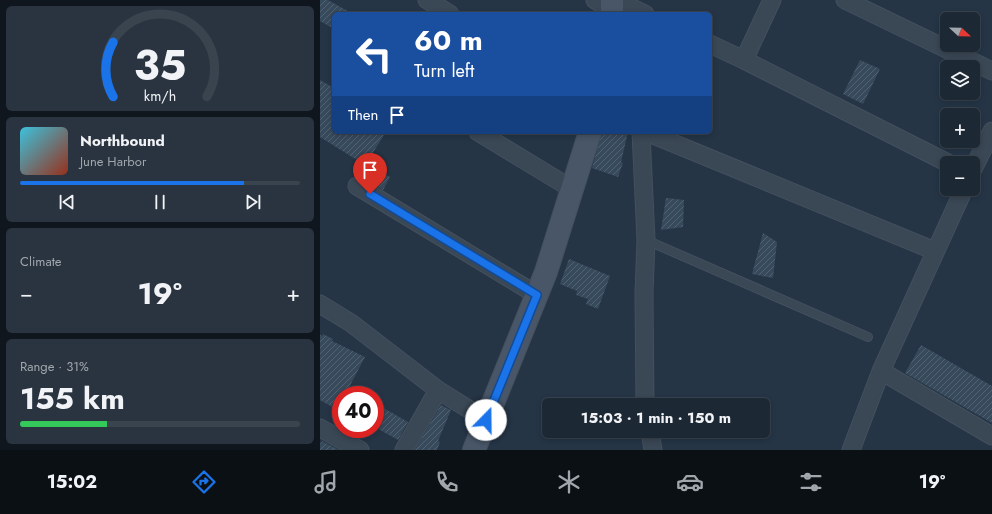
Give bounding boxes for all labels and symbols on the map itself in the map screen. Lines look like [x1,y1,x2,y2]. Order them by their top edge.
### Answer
north arrow [940,12,980,52]
pin [353,153,387,194]
speed limit sign: 40 [332,386,384,438]
position arrow [465,399,507,441]

